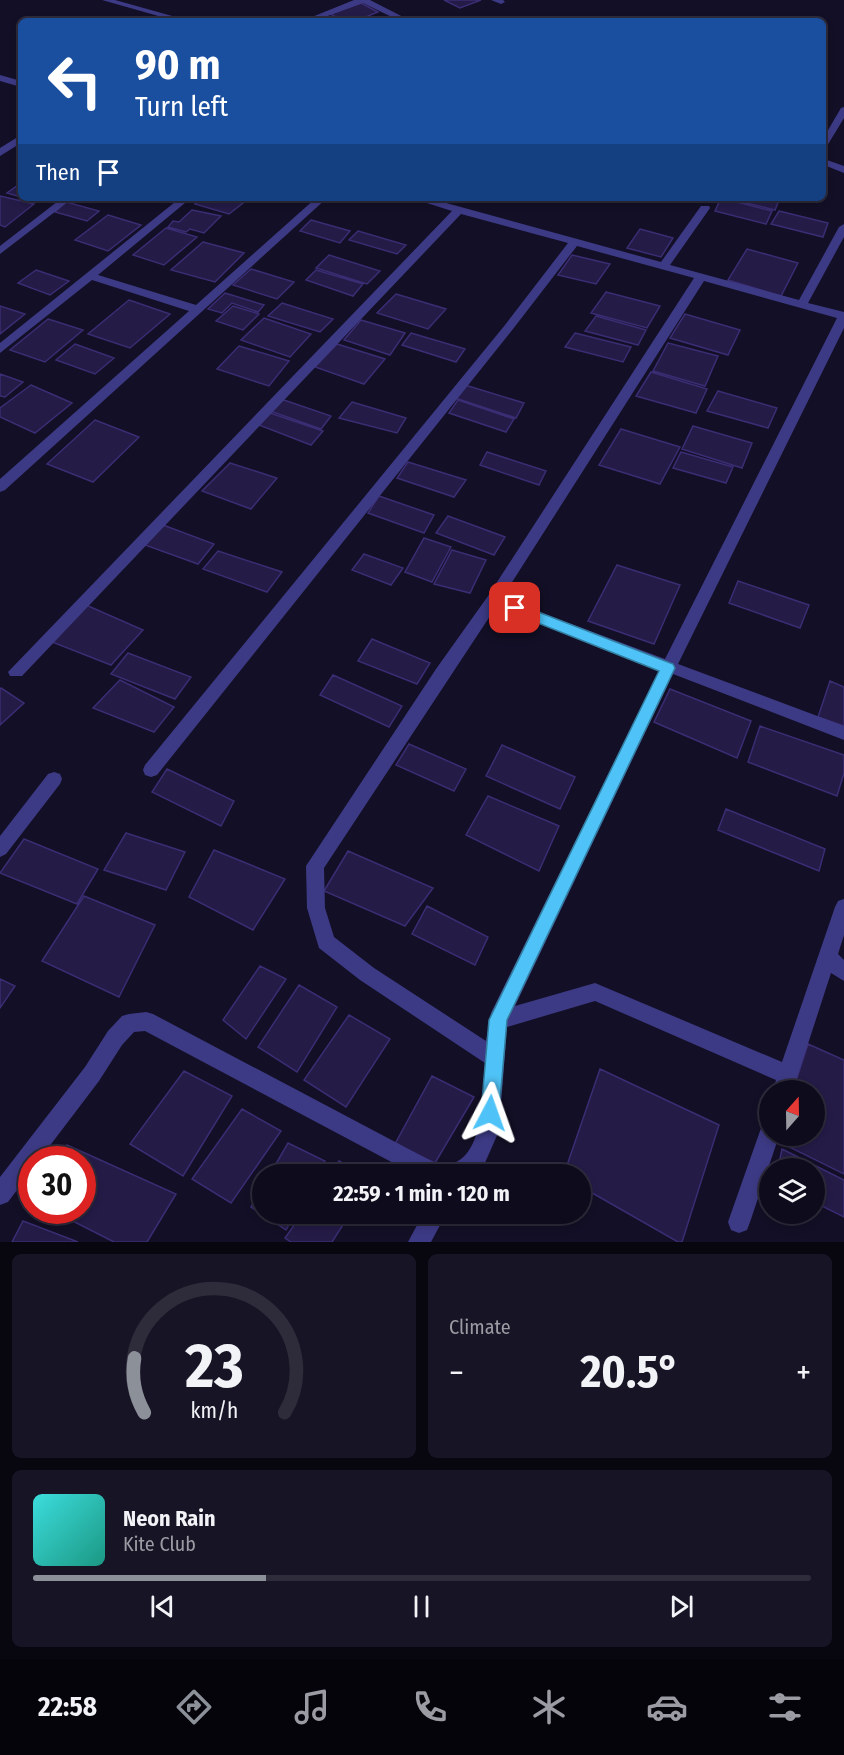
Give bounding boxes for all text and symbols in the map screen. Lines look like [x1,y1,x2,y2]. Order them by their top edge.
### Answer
text: 90 m [135,40,220,90]
icon: left [36,42,114,120]
text: Turn left [135,91,228,123]
icon: arrive [92,156,125,189]
text: Then [36,159,80,186]
pin [489,582,540,633]
icon: arrive [498,591,531,624]
north arrow [759,1080,825,1146]
map controls [759,1080,825,1224]
position arrow [458,1081,522,1145]
speed limit sign: 30 [18,1146,96,1224]
button: layers [759,1158,825,1224]
text: 22:59 · 1 min · 120 m [333,1180,510,1207]
text: Climate [449,1315,511,1339]
text: 23 [184,1329,243,1404]
text: 20.5° [580,1345,679,1399]
text: − [449,1353,464,1393]
text: + [796,1353,811,1393]
text: km/h [190,1398,238,1424]
text: Neon Rain [123,1505,216,1532]
text: Kite Club [123,1532,196,1556]
icon: previous [146,1590,179,1623]
icon: pause [405,1590,438,1623]
icon: next [665,1590,698,1623]
icon: directions [173,1686,215,1728]
icon: music [291,1686,333,1728]
icon: phone [409,1686,451,1728]
icon: climate [528,1686,570,1728]
icon: car [646,1686,688,1728]
icon: filters [764,1686,806,1728]
text: 22:58 [38,1691,97,1723]

